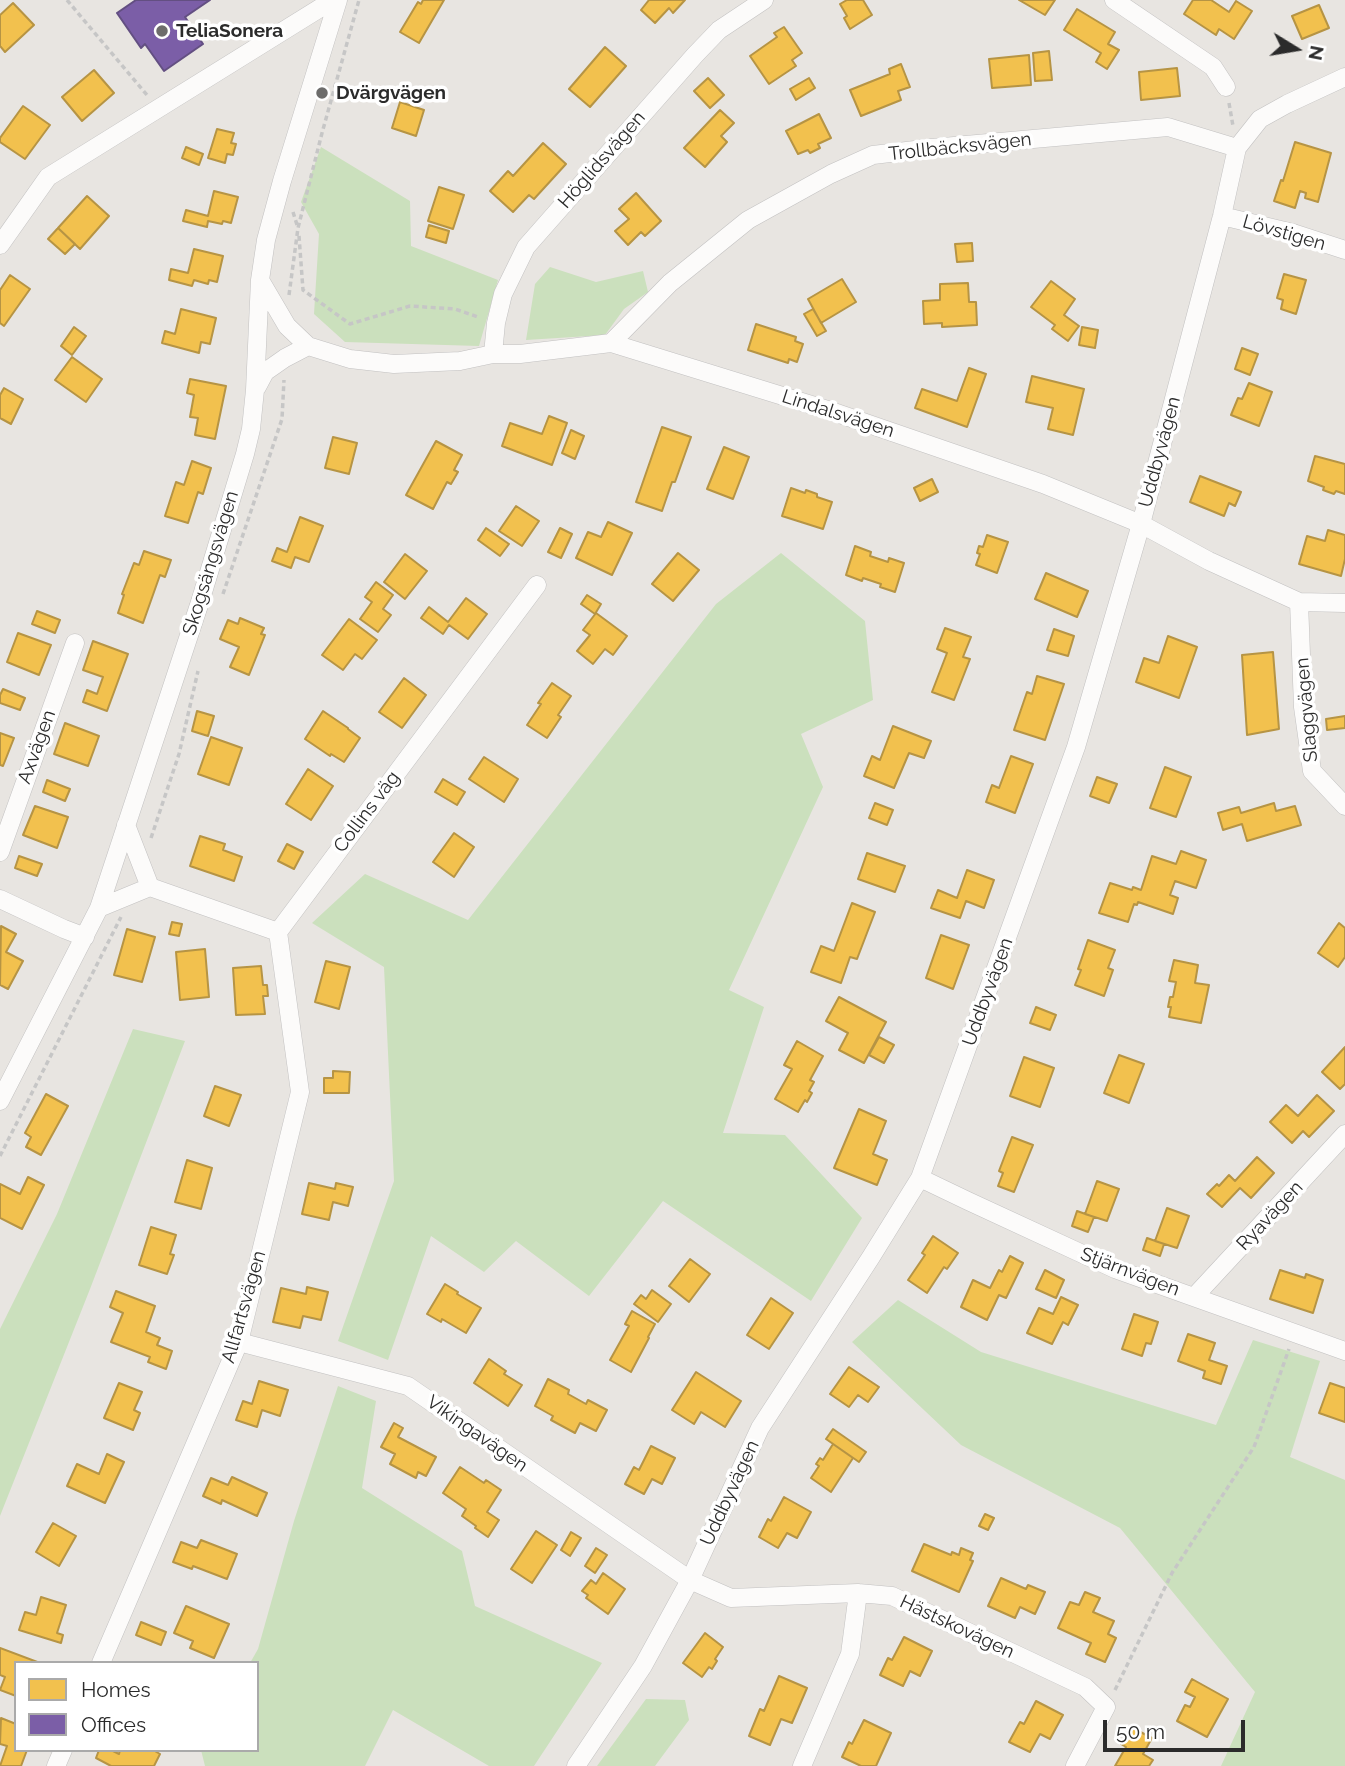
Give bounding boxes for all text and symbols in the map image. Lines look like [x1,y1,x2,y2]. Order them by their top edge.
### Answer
north arrow [1261,14,1331,84]
place label: TeliaSonera [176,20,283,42]
marker: TeliaSonera [154,23,170,39]
text: N [1304,44,1329,62]
place label: Dvärgvägen [336,82,446,104]
marker: Dvärgvägen [314,85,330,101]
street label: Höglidsvägen [554,107,650,213]
street label: Trollbäcksvägen [887,128,1033,166]
street label: Lövstigen [1240,210,1328,256]
street label: Lindalsvägen [779,385,897,443]
street label: Uddbyvägen [1134,394,1186,510]
street label: Skogsängsvägen [178,488,244,638]
street label: Slaggvägen [1291,657,1323,763]
street label: Axvägen [13,707,61,787]
street label: Collins väg [329,767,405,857]
street label: Uddbyvägen [958,935,1018,1049]
street label: Ryavägen [1232,1177,1308,1255]
street label: Stjärnvägen [1077,1243,1183,1301]
street label: Allfartsvägen [217,1248,271,1366]
street label: Vikingavägen [422,1391,532,1477]
street label: Uddbyvägen [696,1437,764,1549]
street label: Hästskovägen [896,1591,1018,1663]
legend [14,1661,259,1752]
text: Homes [81,1677,151,1702]
scale bar [1107,1706,1249,1750]
text: Offices [81,1712,146,1737]
text: 50 m [1116,1719,1165,1744]

